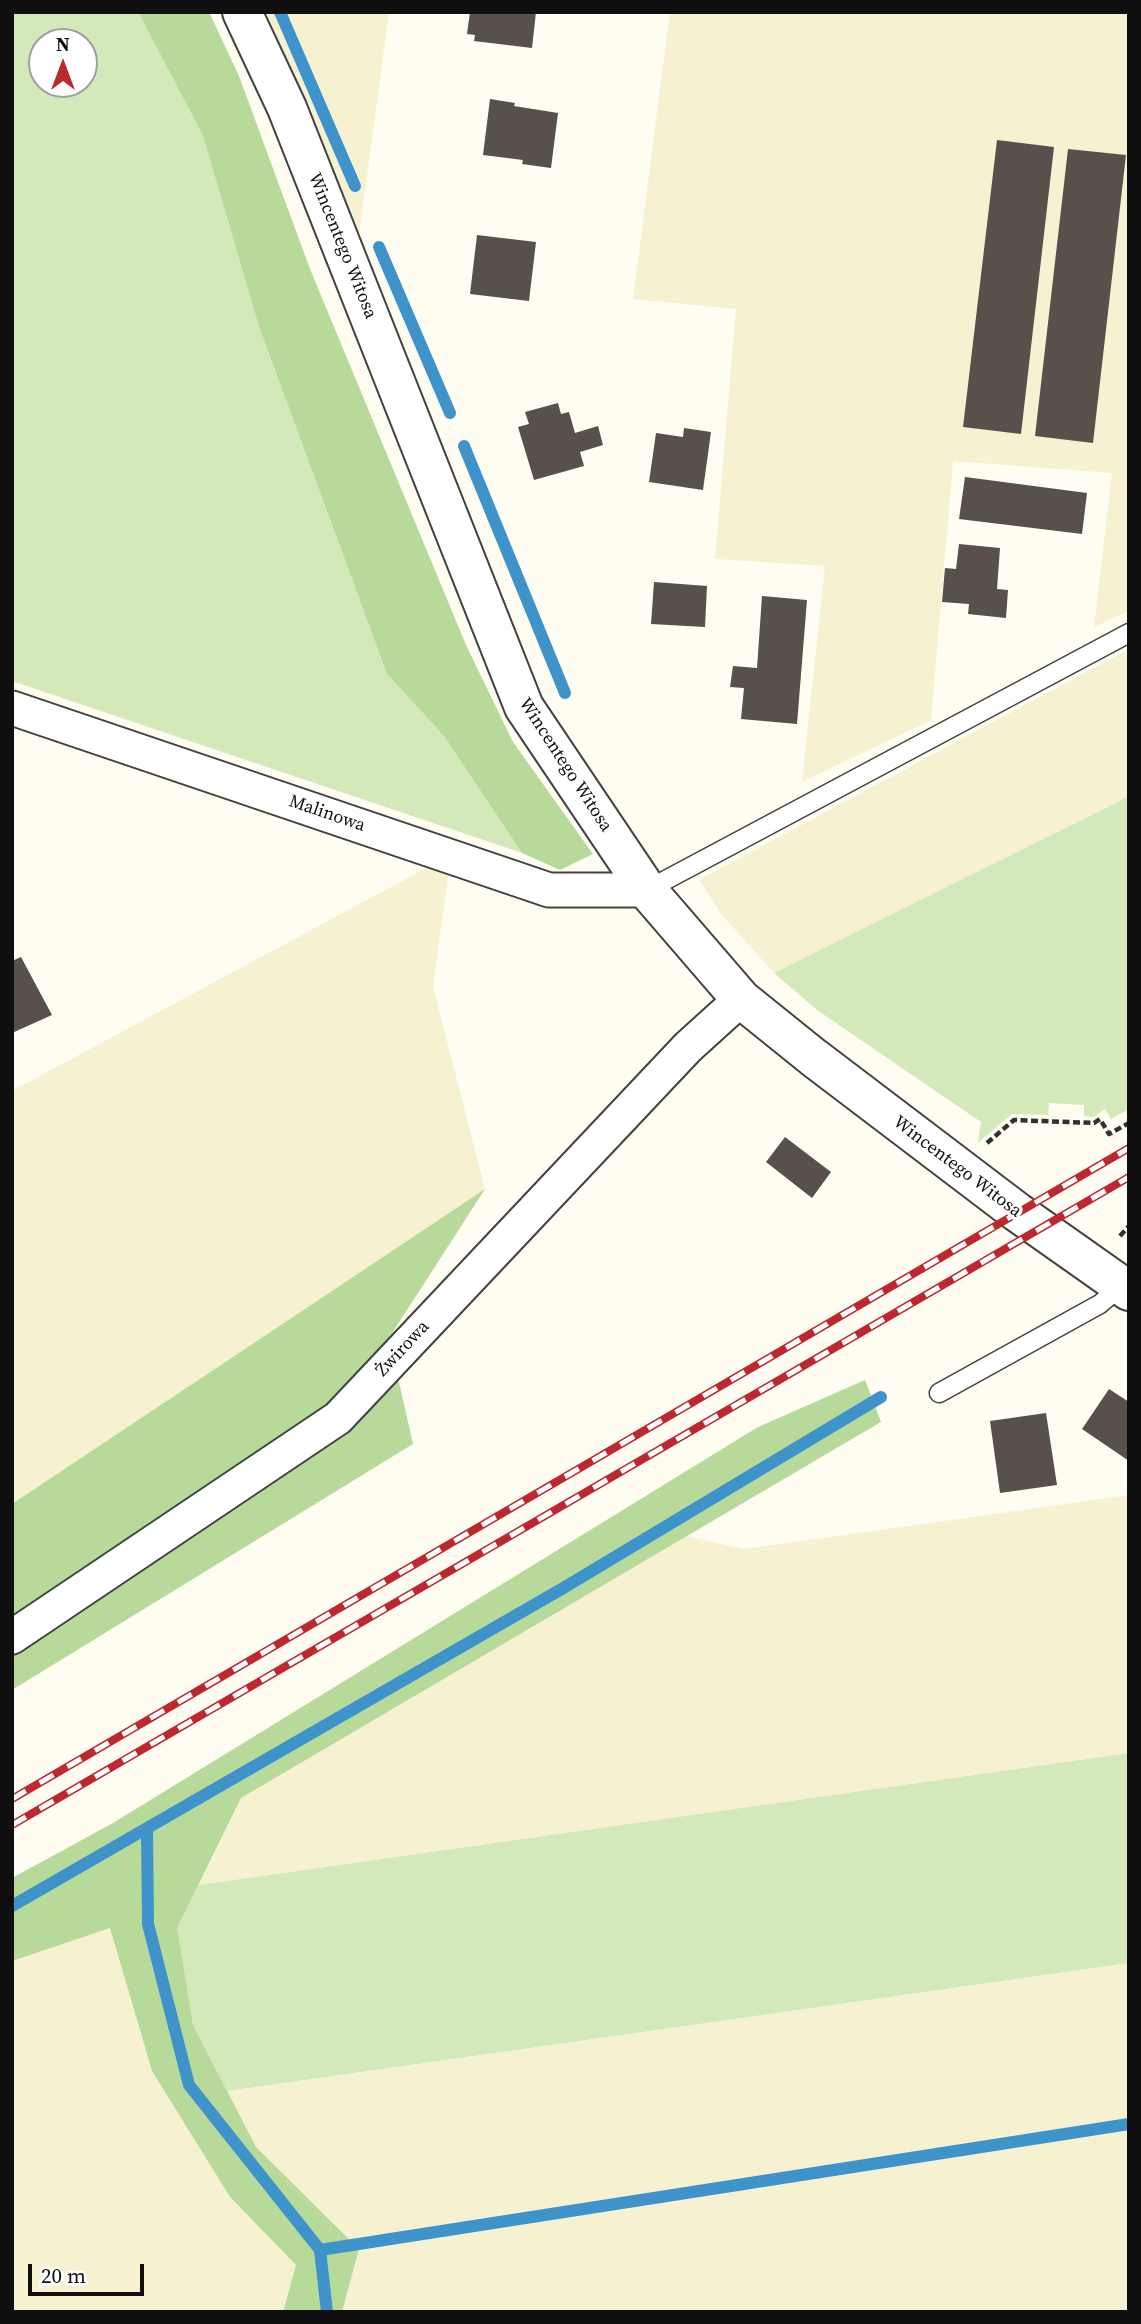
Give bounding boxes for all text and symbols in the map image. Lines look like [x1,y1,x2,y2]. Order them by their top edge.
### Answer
north arrow [28,28,98,98]
text: N [56,31,70,57]
street label: Wincentego Witosa [303,170,381,322]
street label: Wincentego Witosa [514,694,616,836]
street label: Malinowa [286,791,368,837]
street label: Wincentego Witosa [889,1112,1025,1222]
street label: Żwirowa [372,1317,434,1381]
scale bar [32,2250,147,2294]
text: 20 m [41,2261,86,2290]

